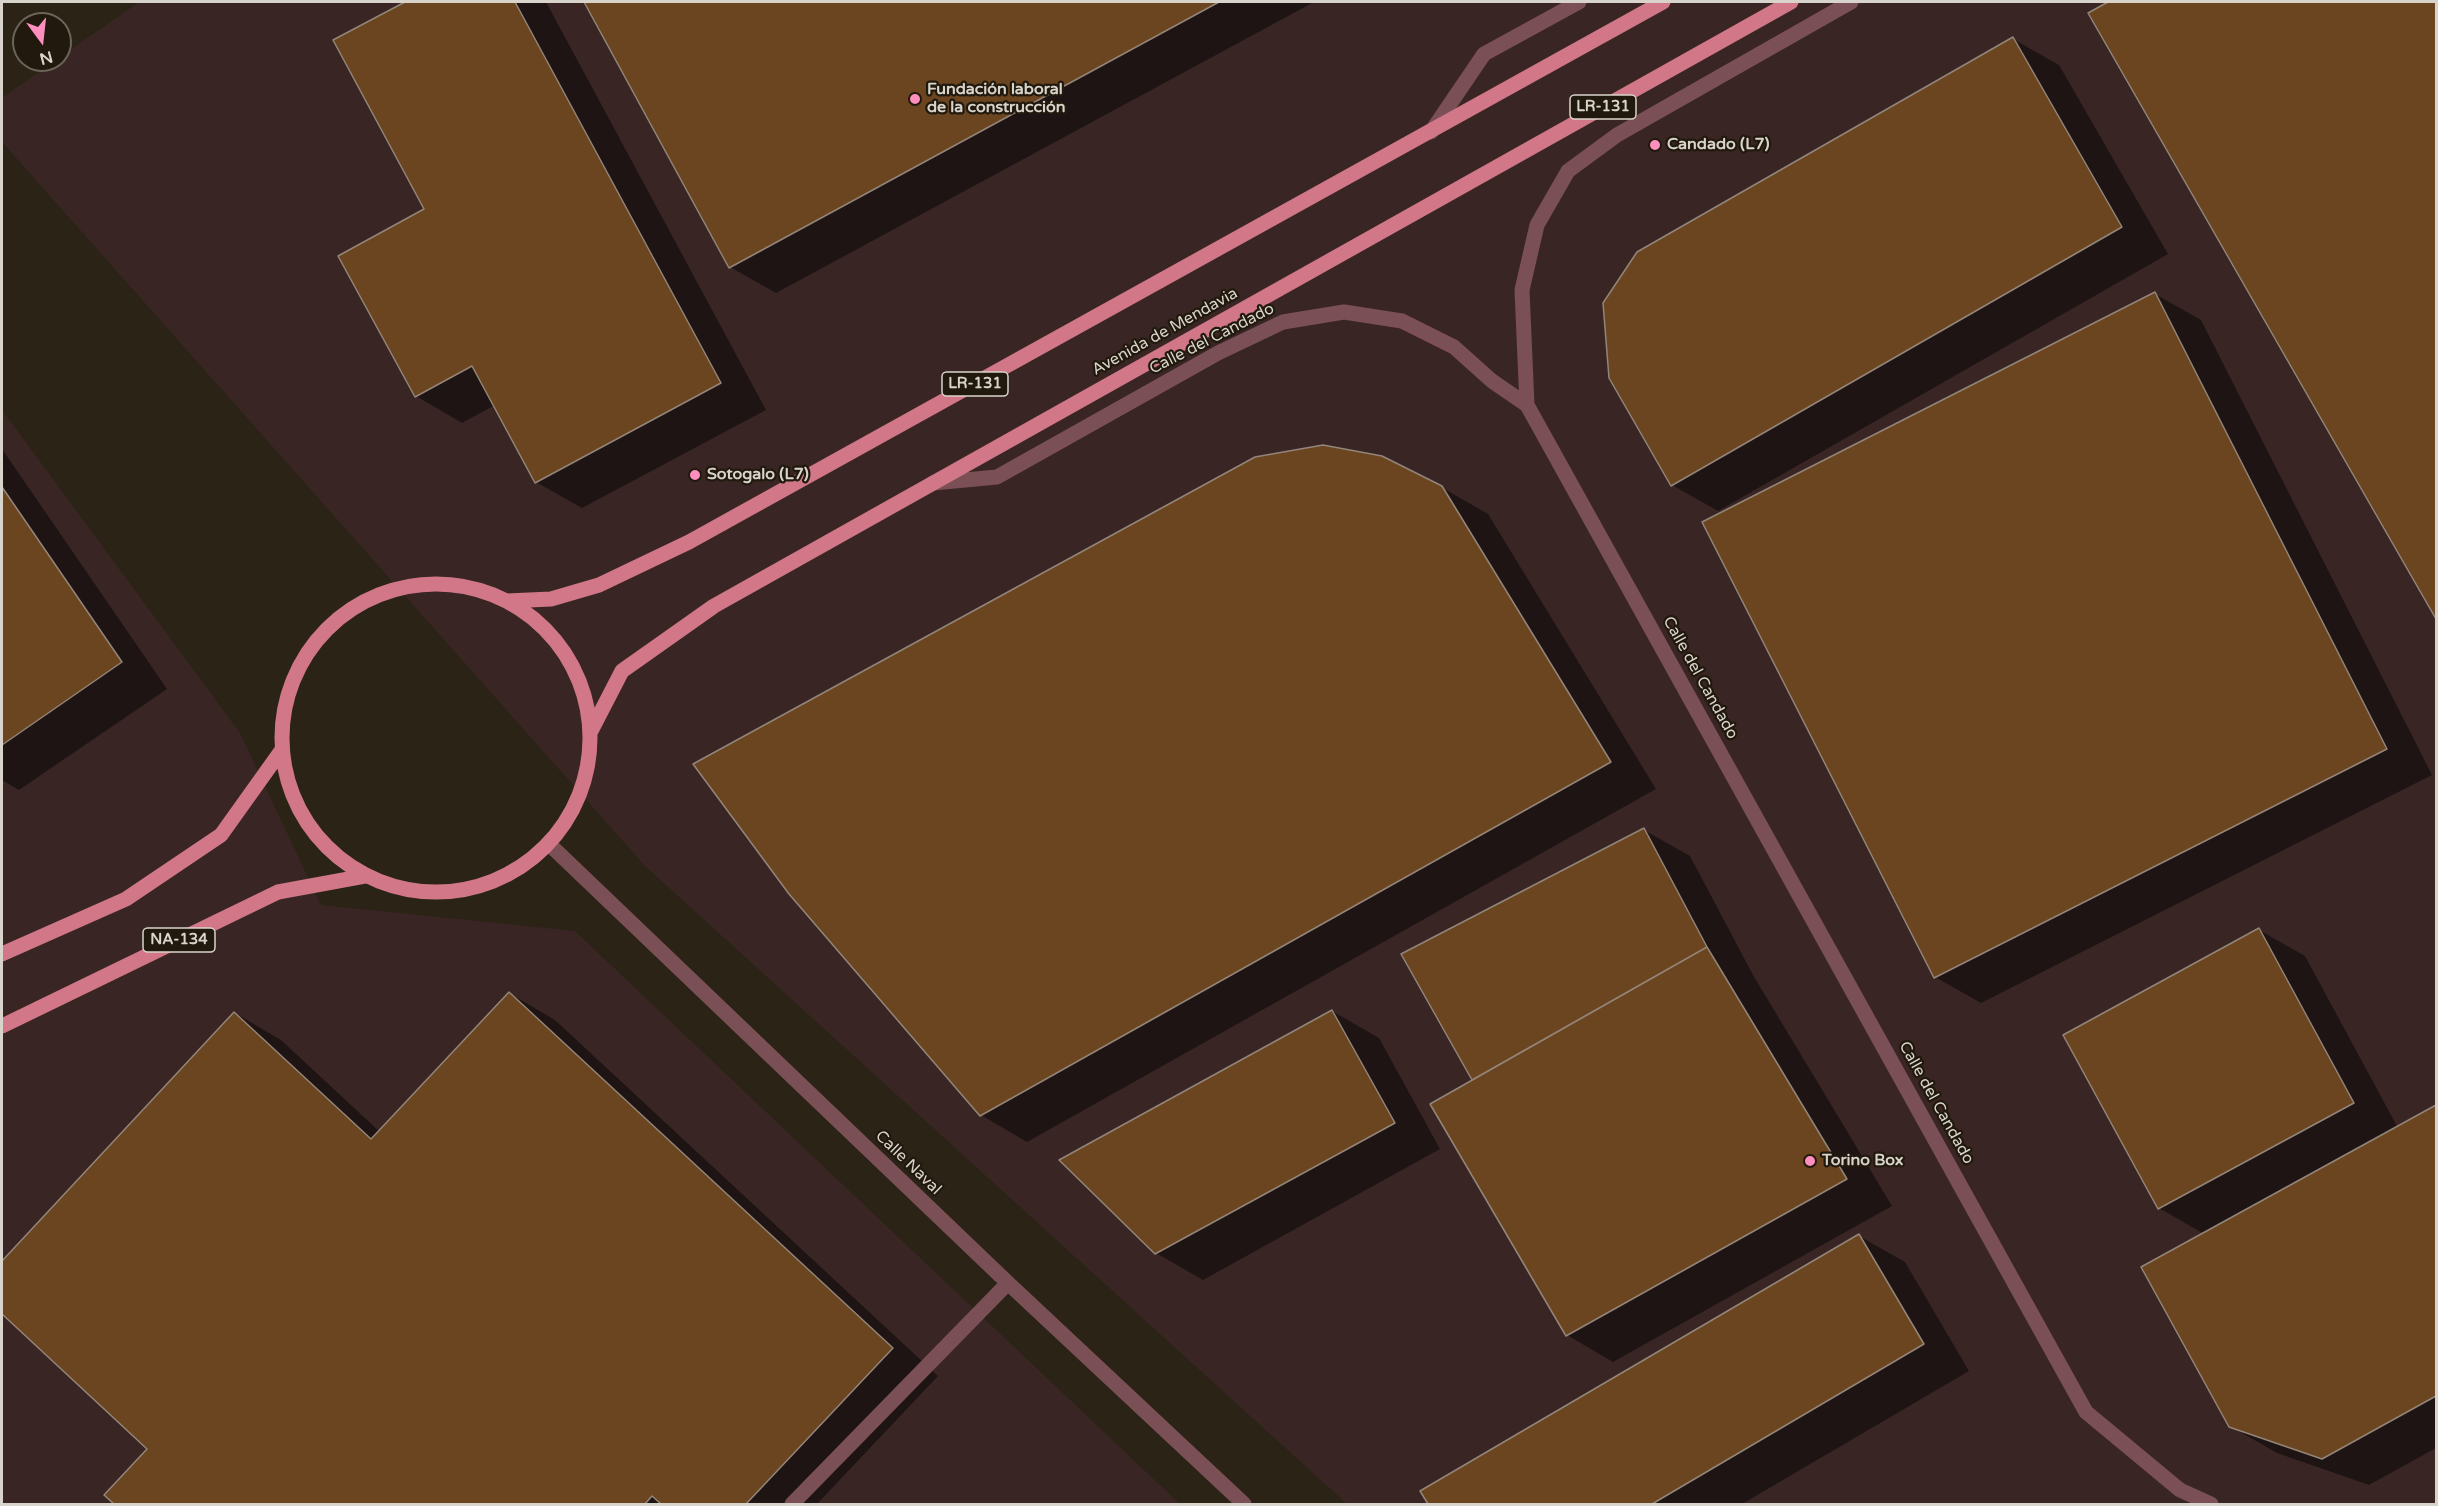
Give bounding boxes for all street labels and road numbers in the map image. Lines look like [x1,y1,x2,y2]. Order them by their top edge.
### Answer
road number: LR-131 [1570,95,1636,119]
street label: Avenida de Mendavia [1089,284,1241,380]
street label: Calle del Candado [1146,299,1278,379]
road number: LR-131 [942,372,1008,396]
street label: Calle del Candado [1658,613,1742,743]
road number: NA-134 [143,928,215,952]
street label: Calle del Candado [1894,1038,1978,1168]
street label: Calle Naval [871,1127,945,1199]

